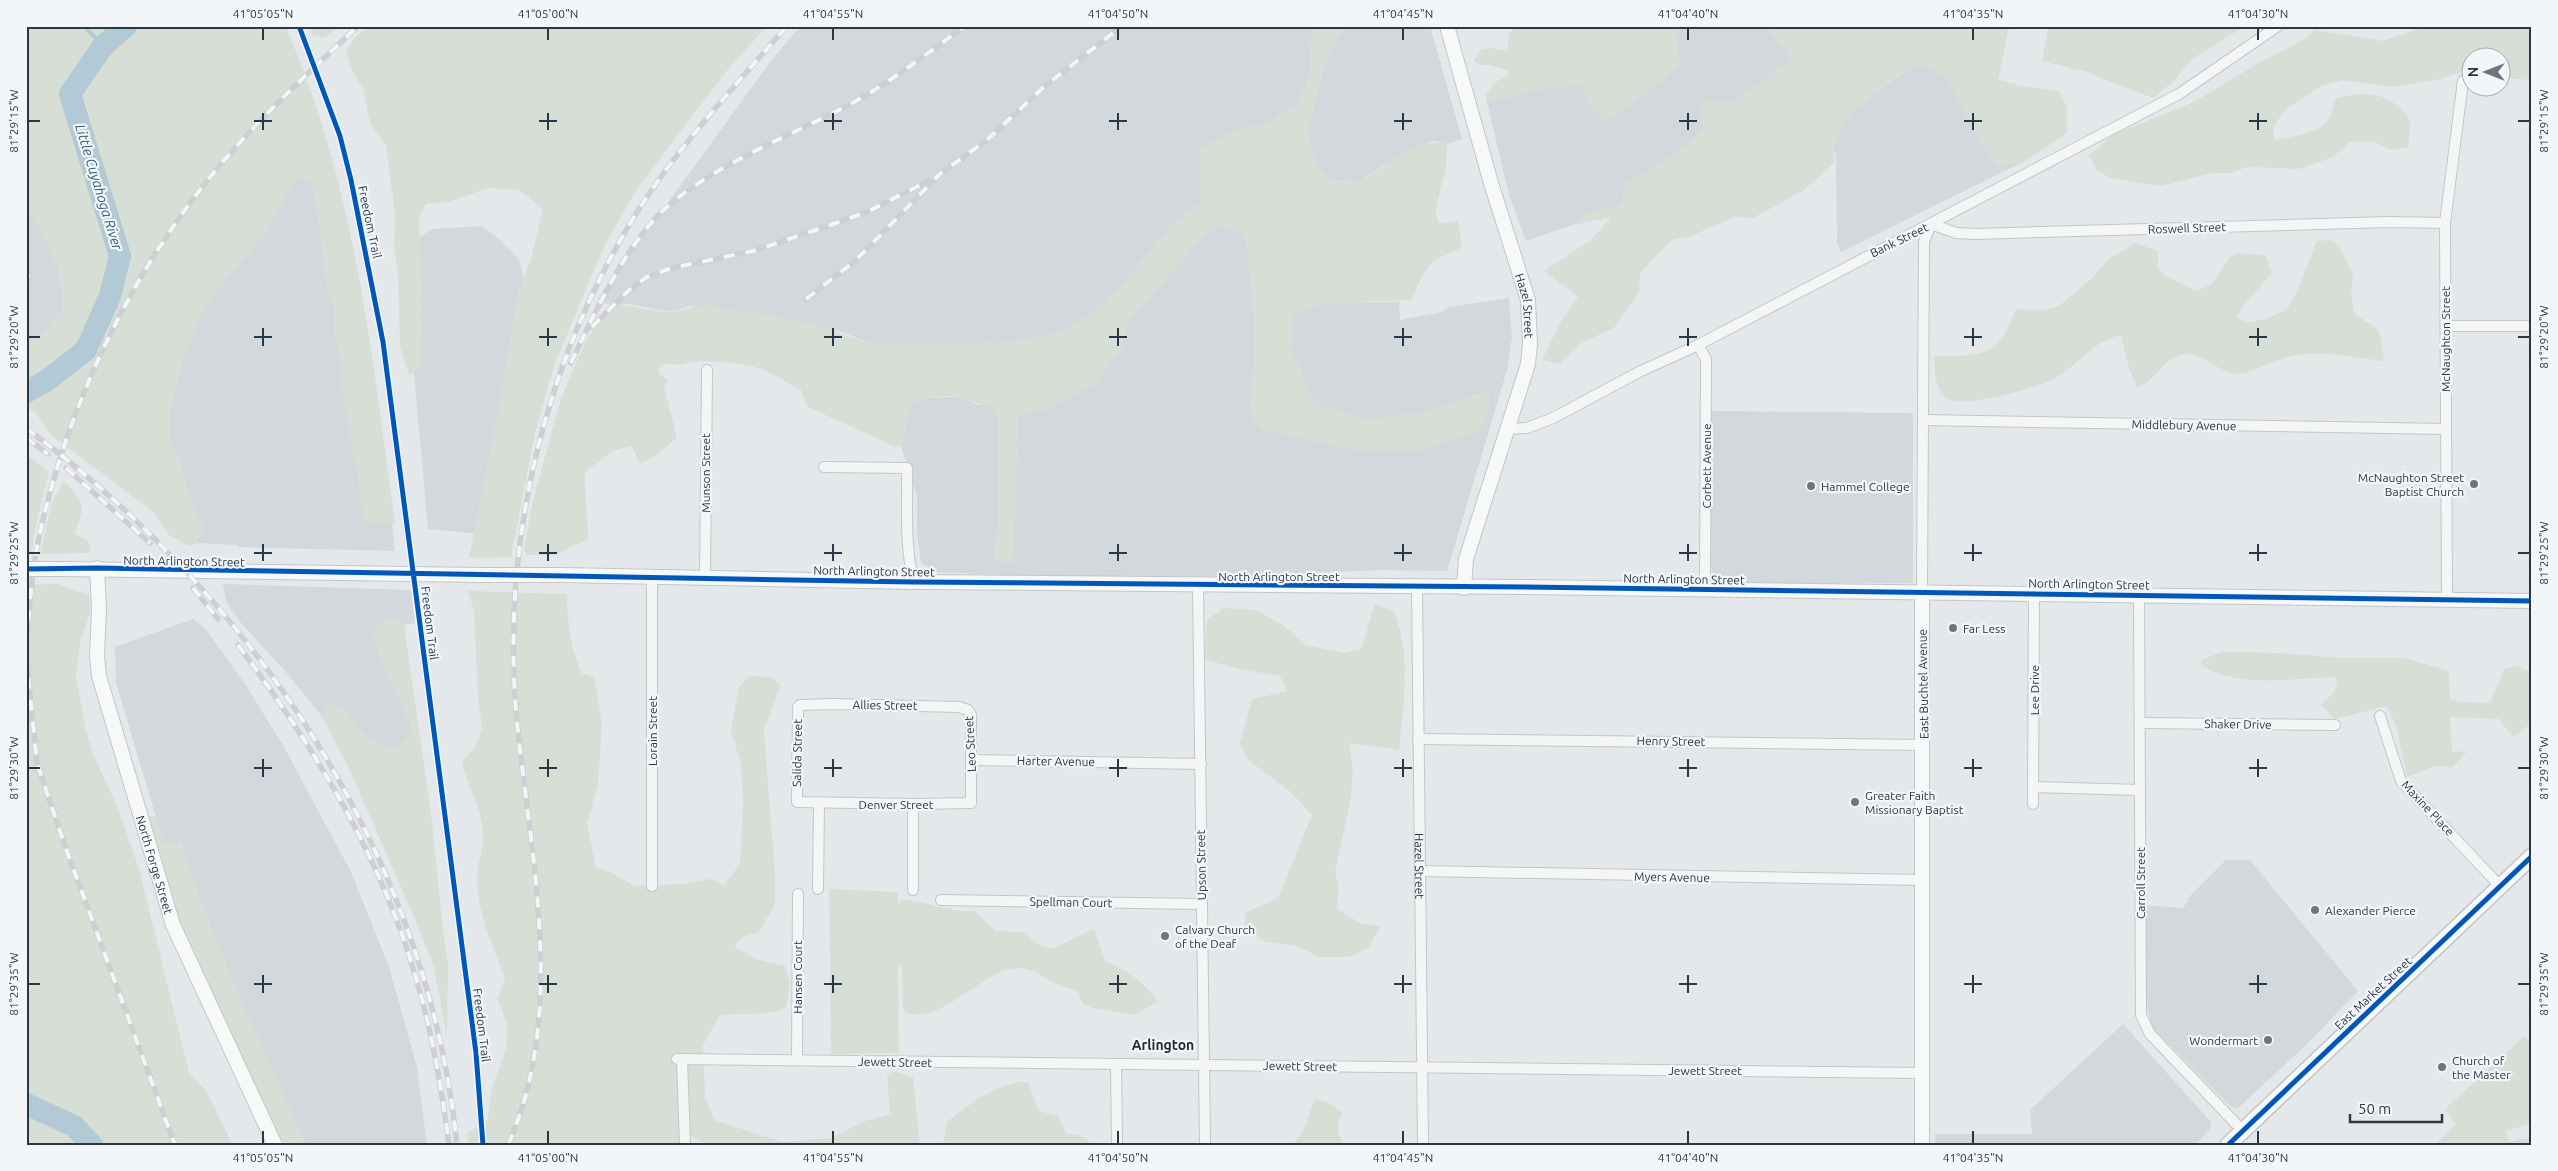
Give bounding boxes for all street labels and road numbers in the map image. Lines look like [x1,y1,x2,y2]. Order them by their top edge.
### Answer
street label: Freedom Trail [356,184,384,260]
street label: Bank Street [1868,220,1930,260]
street label: Roswell Street [2148,220,2227,236]
street label: Hazel Street [1513,272,1536,339]
street label: McNaughton Street [2439,286,2452,392]
street label: Middlebury Avenue [2131,418,2237,432]
street label: Corbett Avenue [1700,423,1713,509]
street label: Munson Street [699,433,712,513]
street label: North Arlington Street [123,553,245,569]
street label: North Arlington Street [813,563,935,579]
street label: North Arlington Street [1218,570,1340,583]
street label: North Arlington Street [1623,571,1745,587]
street label: North Arlington Street [2028,576,2150,592]
street label: Freedom Trail [419,585,441,661]
street label: East Buchtel Avenue [1916,629,1930,739]
street label: Lee Drive [2028,665,2041,715]
street label: Lorain Street [646,696,659,766]
street label: Allies Street [852,698,918,712]
street label: Leo Street [962,715,978,772]
street label: Shaker Drive [2204,717,2272,731]
street label: Salida Street [790,719,804,787]
street label: Henry Street [1637,734,1706,748]
street label: Harter Avenue [1017,754,1095,768]
street label: Maxine Place [2399,778,2457,838]
street label: Denver Street [858,798,934,811]
street label: North Forge Street [134,814,176,916]
street label: Upson Street [1194,829,1208,900]
street label: Hazel Street [1413,833,1427,899]
street label: Carroll Street [2134,847,2147,919]
street label: Myers Avenue [1634,870,1710,884]
street label: Spellman Court [1029,895,1113,909]
street label: Hansen Court [791,940,804,1014]
street label: East Market Street [2332,954,2414,1032]
street label: Freedom Trail [471,987,493,1063]
street label: Jewett Street [858,1055,932,1069]
street label: Jewett Street [1263,1059,1337,1073]
street label: Jewett Street [1668,1064,1742,1077]

